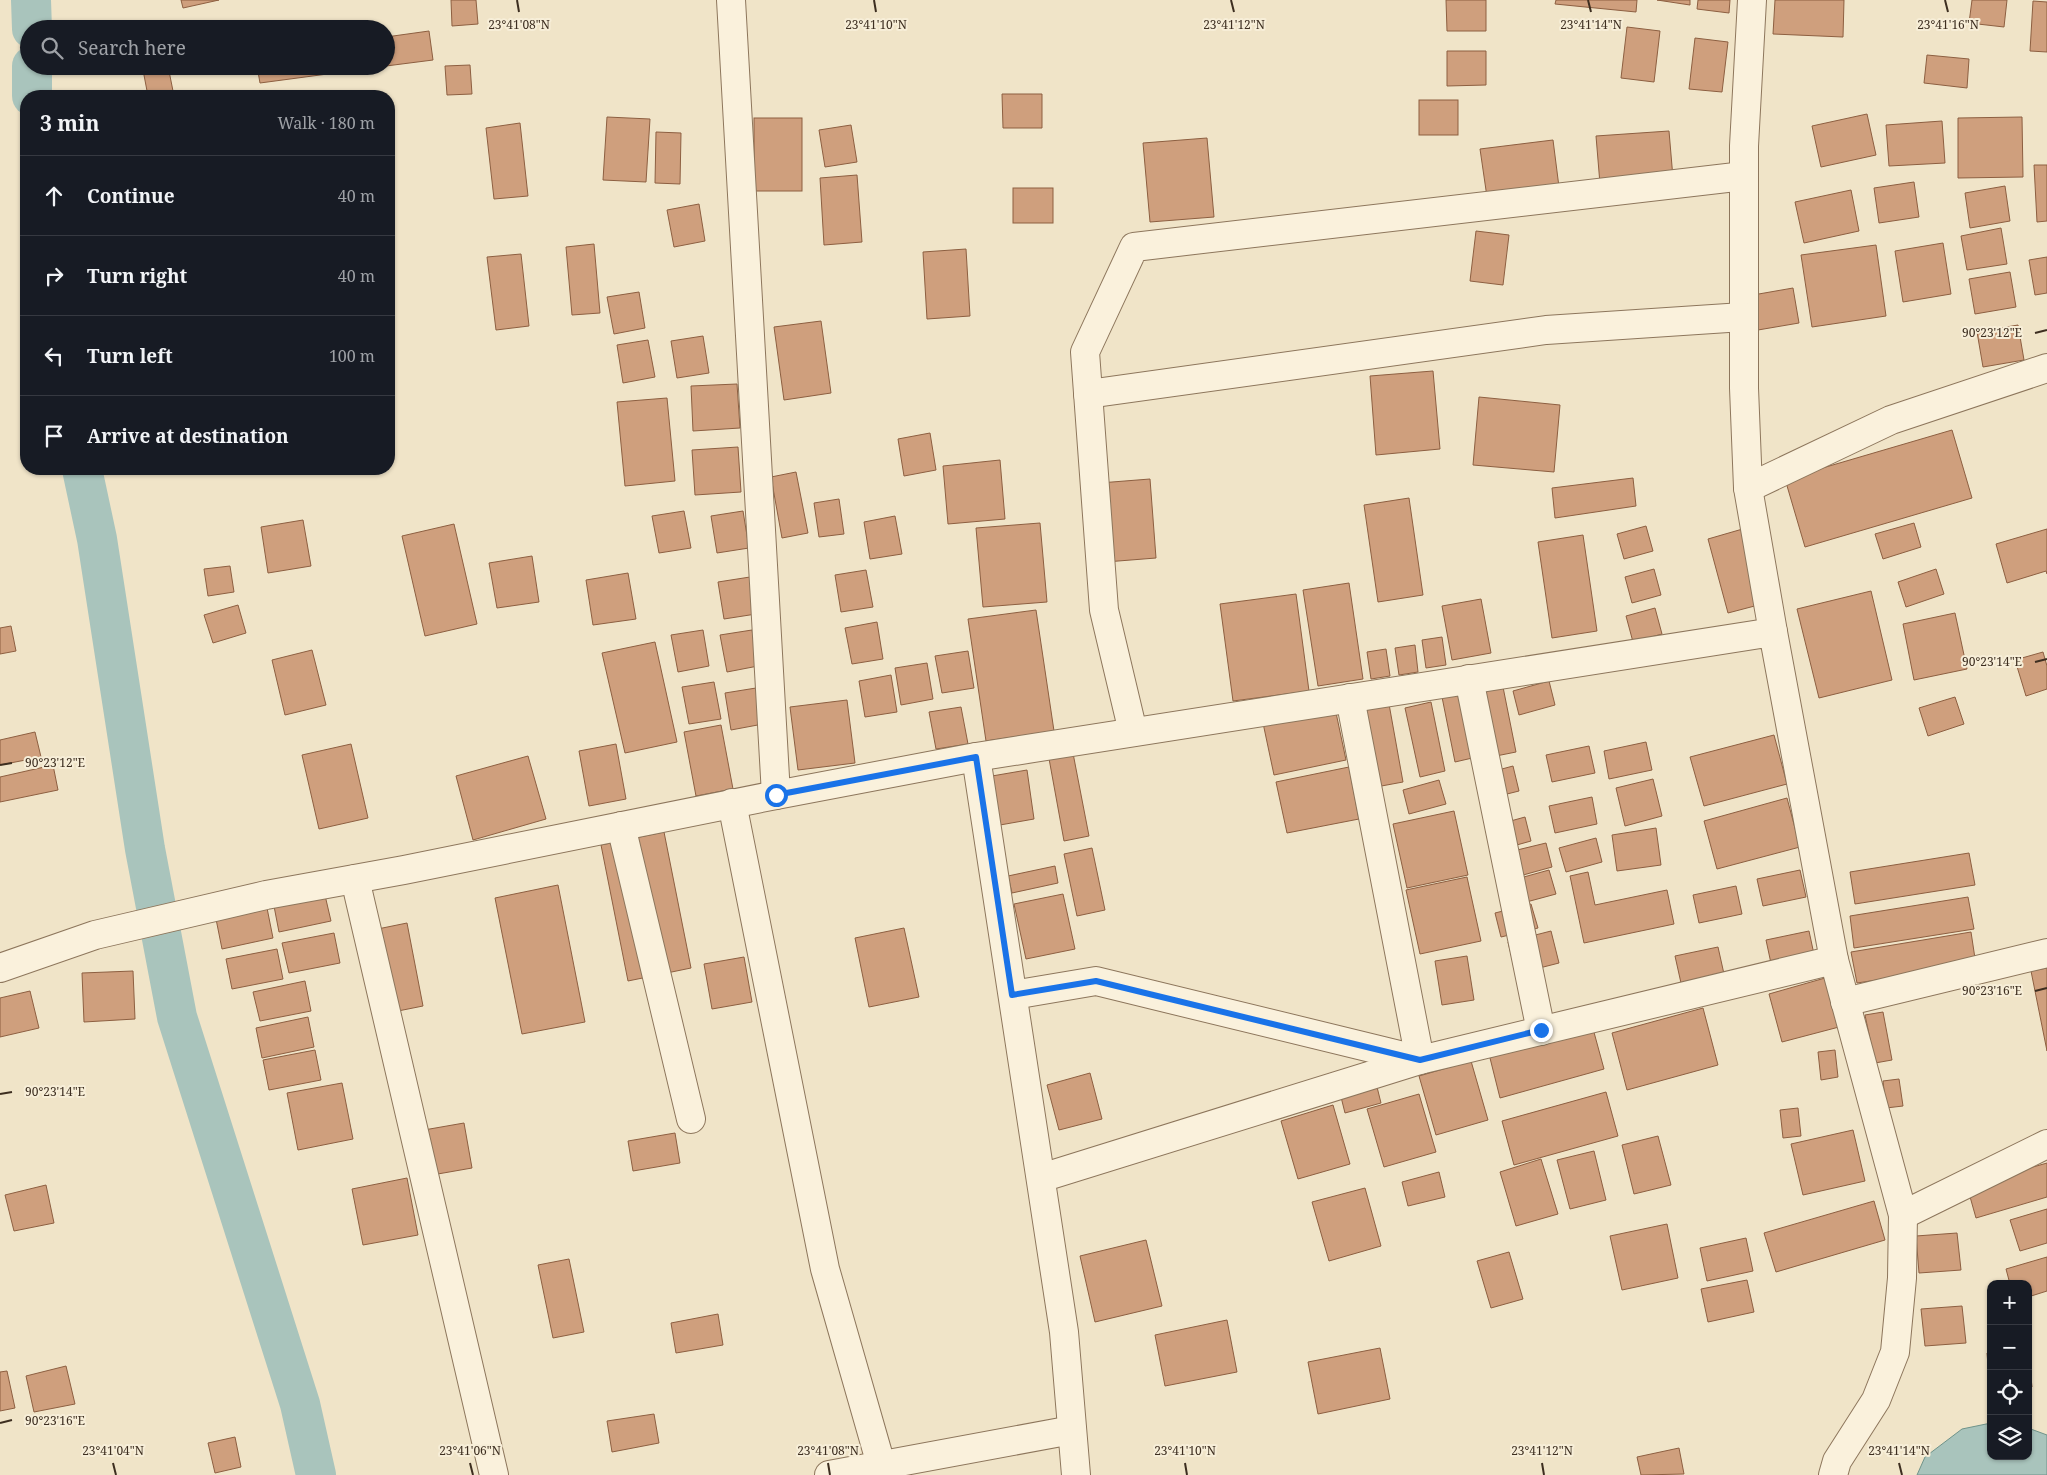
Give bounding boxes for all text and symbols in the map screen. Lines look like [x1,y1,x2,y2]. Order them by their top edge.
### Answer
text: 23°41'08"N [488,16,550,33]
text: 23°41'10"N [845,16,907,33]
text: 23°41'12"N [1203,16,1265,33]
text: 23°41'14"N [1560,16,1622,33]
text: 23°41'16"N [1917,16,1979,33]
search box [20,20,395,75]
icon: search [38,34,66,62]
text: Search here [78,35,186,61]
text: 3 min [40,109,99,137]
text: Walk · 180 m [278,112,375,134]
icon: ahead [40,182,68,210]
text: Continue [87,183,175,209]
text: 40 m [338,185,375,207]
icon: right [40,262,68,290]
text: Turn right [87,263,187,289]
text: 40 m [338,265,375,287]
text: 90°23'12"E [1962,324,2022,341]
icon: left [40,342,68,370]
text: Turn left [87,343,173,369]
text: 100 m [329,345,375,367]
icon: arrive [40,422,68,450]
text: Arrive at destination [87,423,289,449]
text: 90°23'14"E [1962,653,2022,670]
text: 90°23'12"E [25,754,85,771]
route start [765,784,788,807]
text: 90°23'16"E [1962,982,2022,999]
route end [1530,1019,1553,1042]
text: 90°23'14"E [25,1083,85,1100]
map controls [1987,1280,2032,1460]
button: + [1987,1280,2032,1325]
button: − [1987,1325,2032,1370]
button: locate [1987,1370,2032,1415]
text: 90°23'16"E [25,1412,85,1429]
button: layers [1987,1415,2032,1460]
text: 23°41'04"N [82,1442,144,1459]
text: 23°41'06"N [439,1442,501,1459]
text: 23°41'08"N [797,1442,859,1459]
text: 23°41'10"N [1154,1442,1216,1459]
text: 23°41'12"N [1511,1442,1573,1459]
text: 23°41'14"N [1868,1442,1930,1459]

